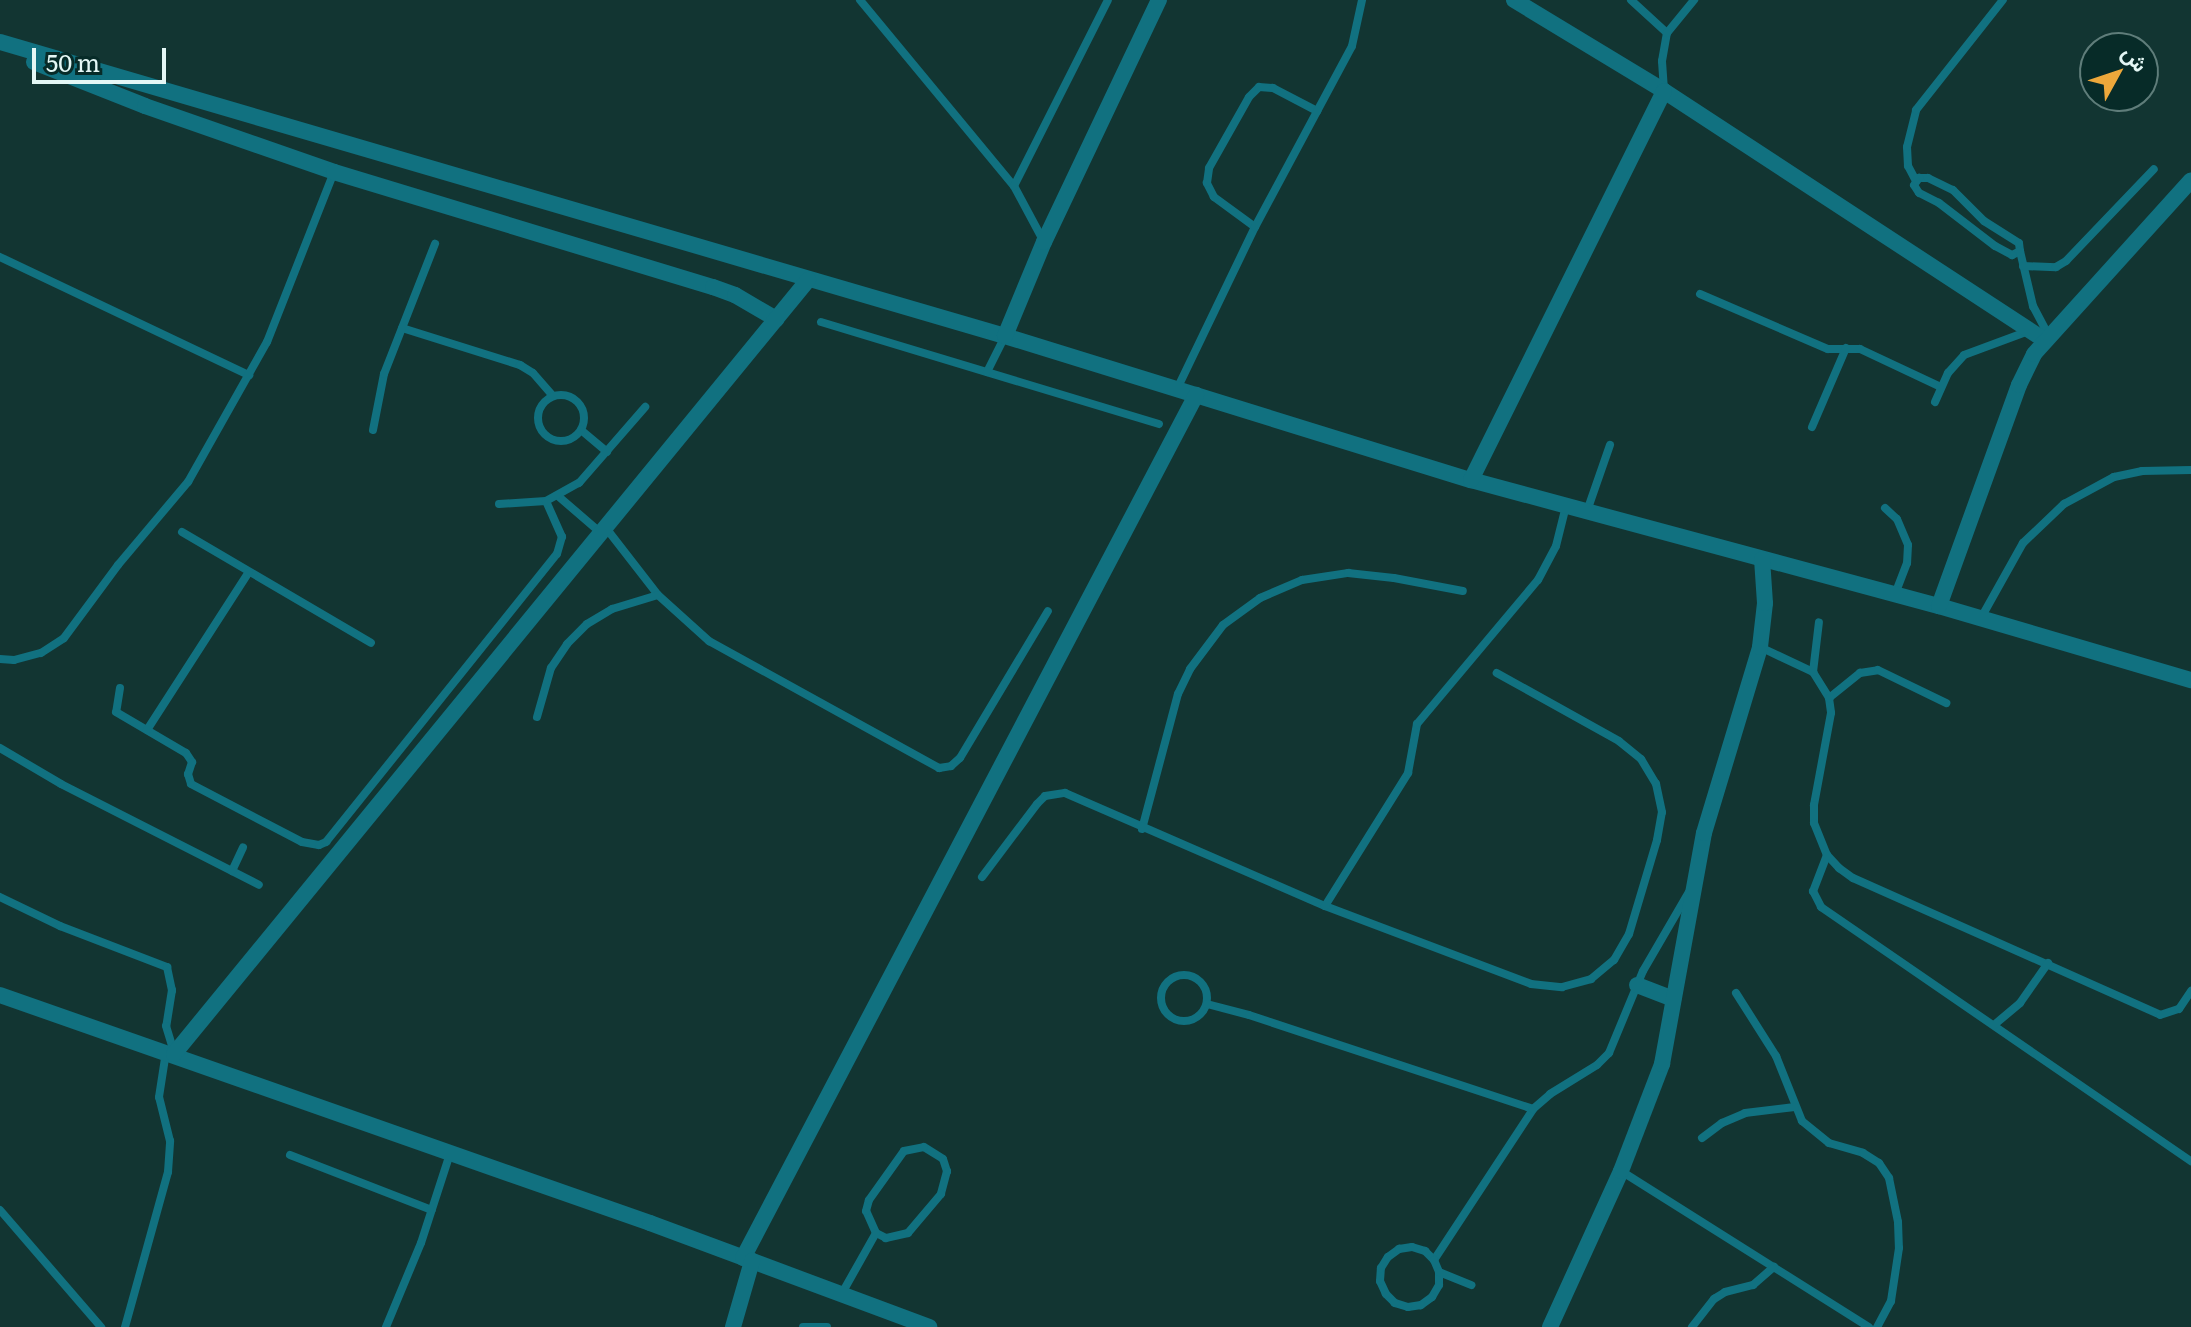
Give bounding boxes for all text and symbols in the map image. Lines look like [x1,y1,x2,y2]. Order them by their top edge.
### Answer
scale bar [36,32,170,82]
north arrow [2079,32,2159,112]
text: ش [2115,37,2157,78]
text: 50 m [46,44,100,79]

